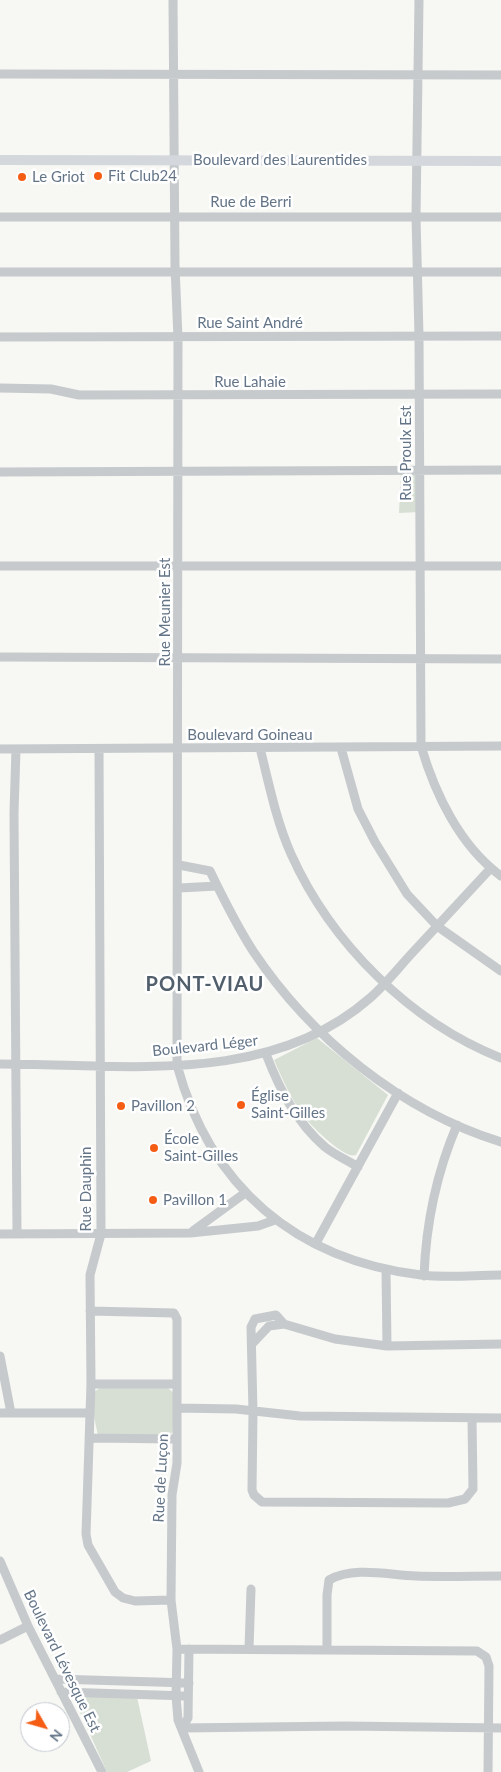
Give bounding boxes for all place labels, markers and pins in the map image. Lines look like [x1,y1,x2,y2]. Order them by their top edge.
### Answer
place label: Fit Club24 [108,167,177,185]
place label: Le Griot [32,168,85,186]
marker: Fit Club24 [92,170,104,182]
marker: Le Griot [16,171,28,183]
place label: Église Saint-Gilles [251,1087,325,1122]
place label: Pavillon 2 [131,1097,195,1115]
marker: Église Saint-Gilles [235,1099,247,1111]
marker: Pavillon 2 [115,1100,127,1112]
place label: École Saint-Gilles [164,1130,238,1165]
marker: École Saint-Gilles [148,1142,160,1154]
place label: Pavillon 1 [163,1191,227,1209]
marker: Pavillon 1 [147,1194,159,1206]

